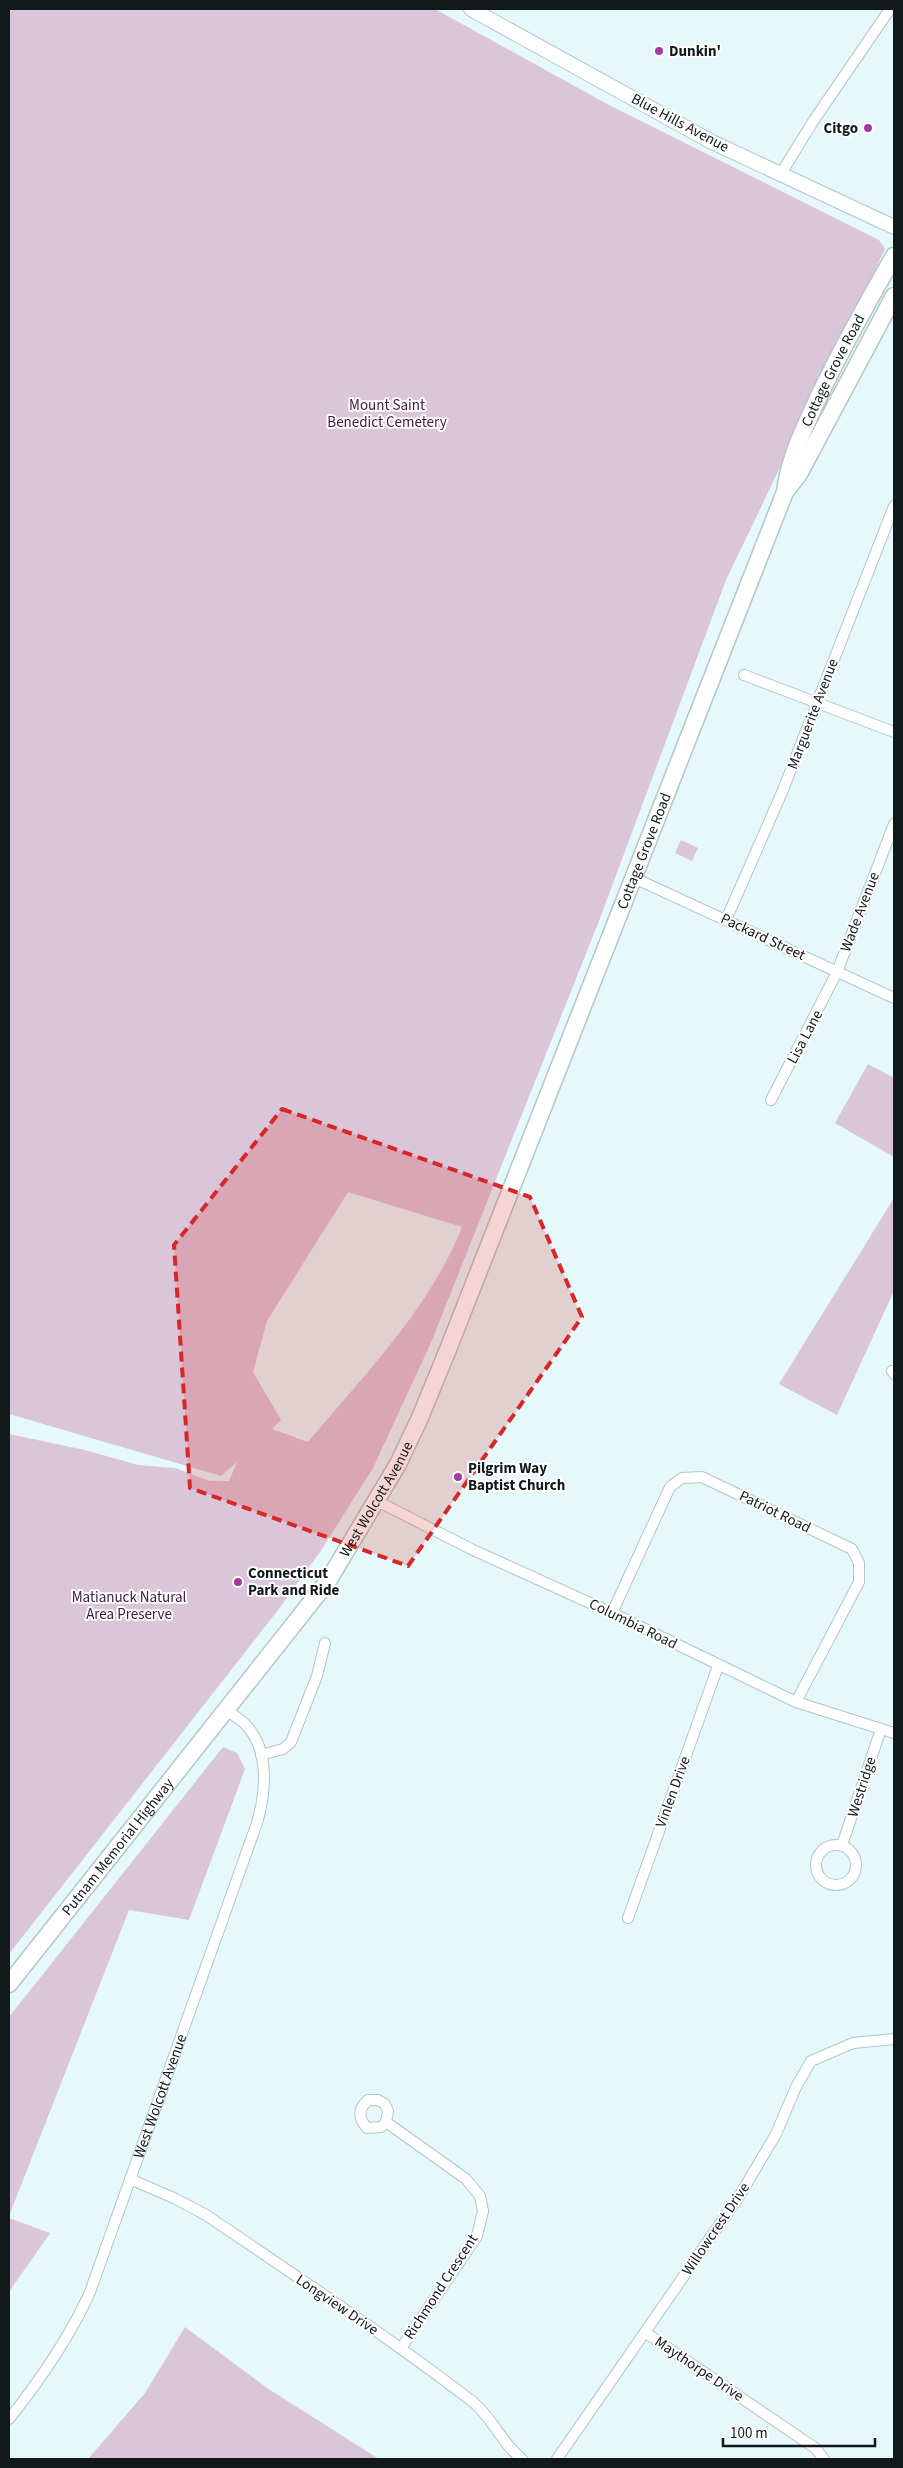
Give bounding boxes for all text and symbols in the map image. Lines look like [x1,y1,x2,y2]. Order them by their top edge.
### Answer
place label: Dunkin' [669,41,721,62]
marker: Dunkin' [653,45,665,57]
street label: Blue Hills Avenue [627,88,733,158]
place label: Citgo [823,118,858,139]
marker: Citgo [862,122,874,134]
street label: Cottage Grove Road [796,310,870,430]
park label: Mount Saint Benedict Cemetery [327,395,447,433]
street label: Marguerite Avenue [782,656,844,772]
street label: Cottage Grove Road [612,790,676,912]
street label: Wade Avenue [835,869,885,955]
street label: Packard Street [717,908,809,966]
street label: Lisa Lane [782,1006,828,1068]
street label: West Wolcott Avenue [334,1438,418,1561]
place label: Pilgrim Way Baptist Church [468,1458,565,1496]
marker: Pilgrim Way Baptist Church [452,1471,464,1483]
street label: Patriot Road [736,1486,814,1538]
place label: Connecticut Park and Ride [248,1563,340,1601]
marker: Connecticut Park and Ride [232,1576,244,1588]
park label: Matianuck Natural Area Preserve [72,1587,187,1625]
street label: Columbia Road [585,1594,681,1654]
street label: Vinlen Drive [650,1753,696,1831]
street label: Westridge [842,1754,882,1820]
street label: Putnam Memorial Highway [57,1774,179,1920]
street label: West Wolcott Avenue [128,2031,192,2161]
street label: Willowcrest Drive [677,2178,755,2280]
street label: Richmond Crescent [399,2230,483,2344]
street label: Longview Drive [292,2270,382,2340]
street label: Maythorpe Drive [650,2331,748,2407]
scale bar [723,2416,876,2448]
text: 100 m [730,2423,768,2444]

